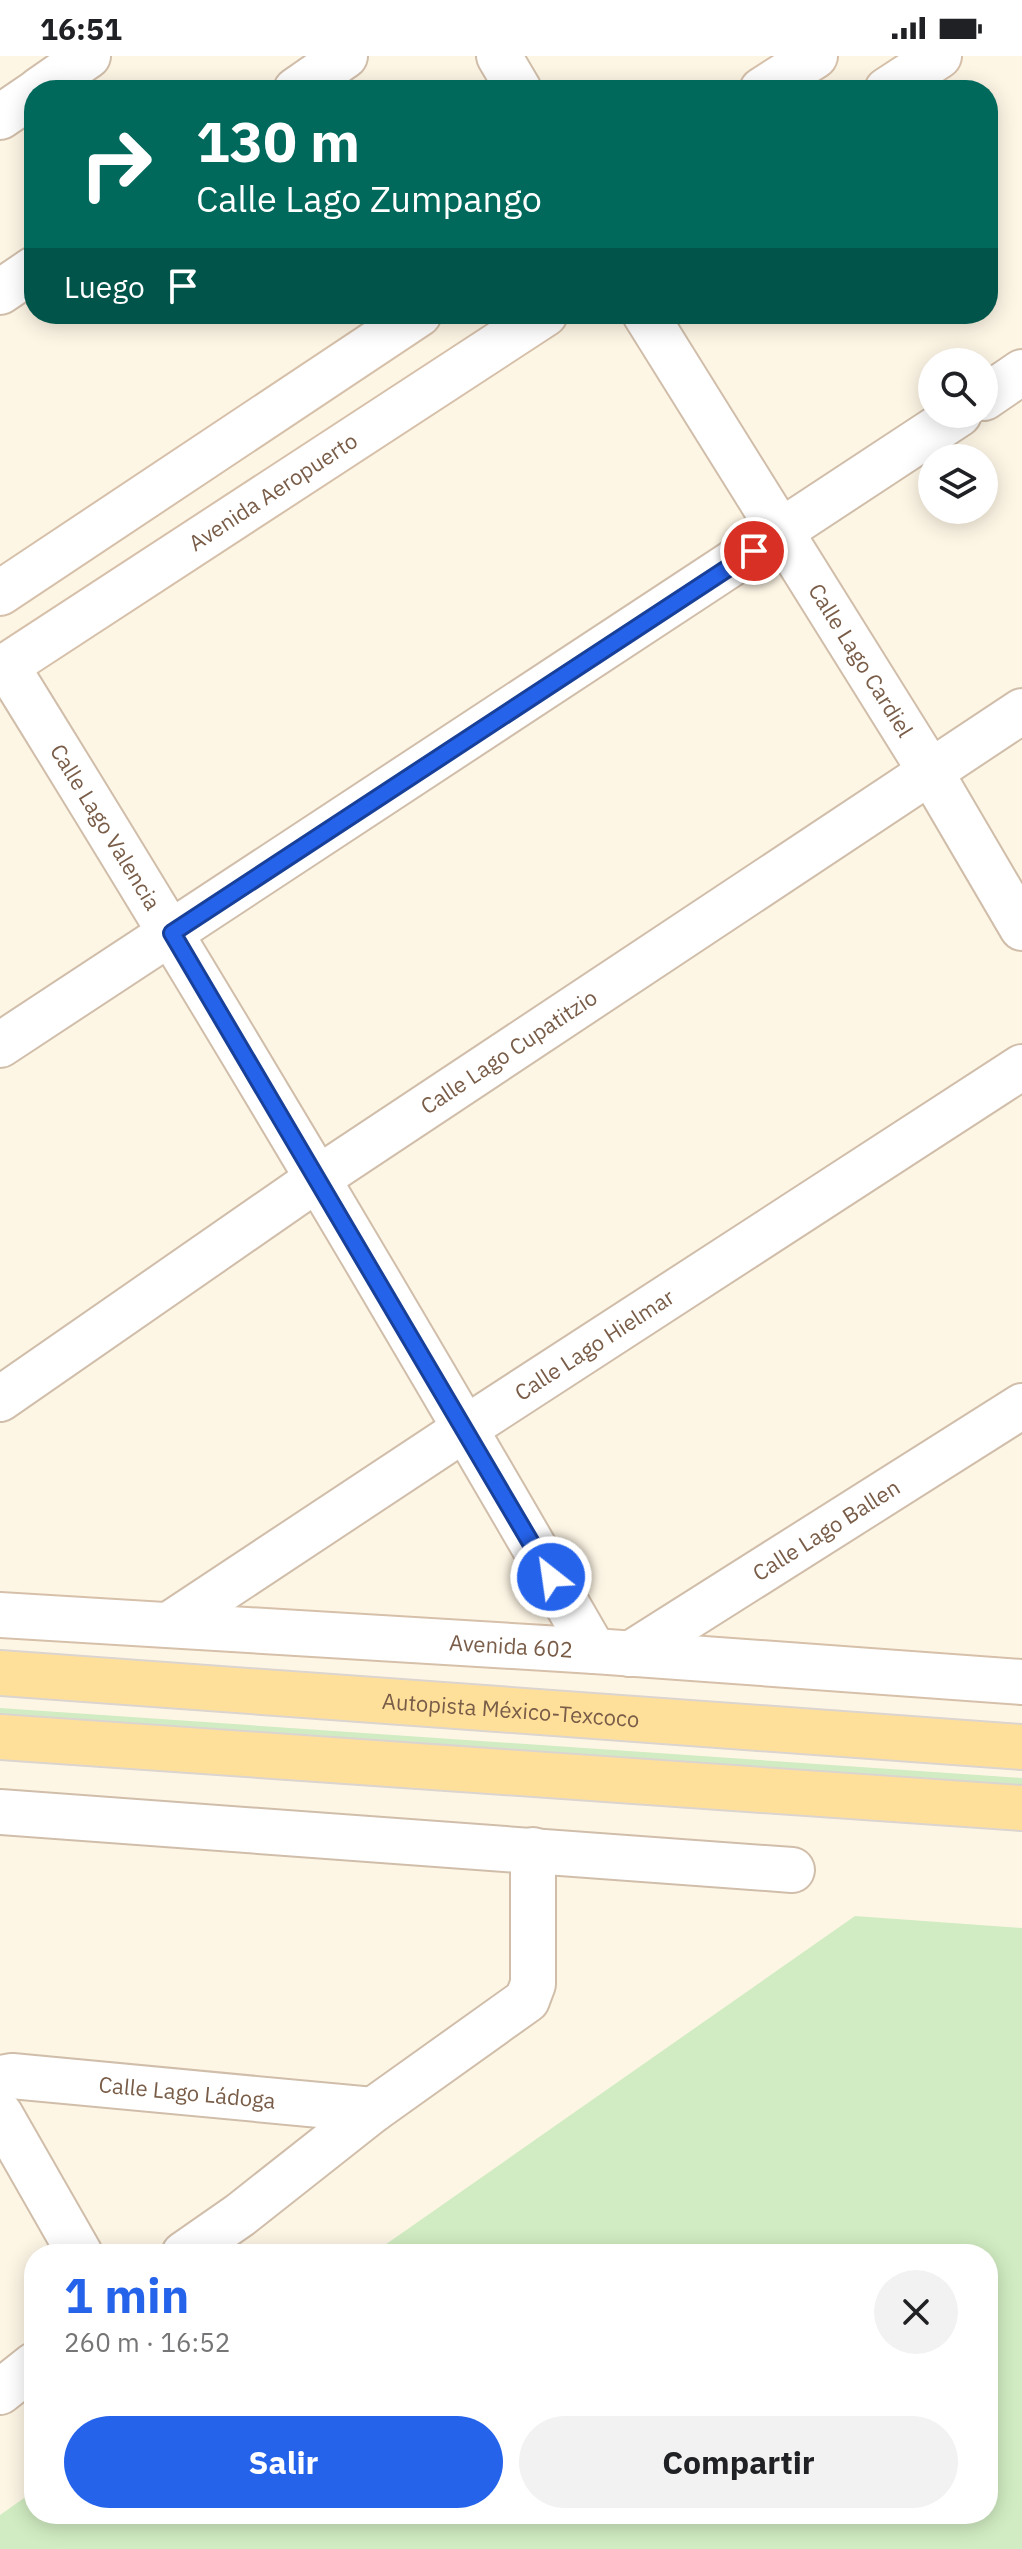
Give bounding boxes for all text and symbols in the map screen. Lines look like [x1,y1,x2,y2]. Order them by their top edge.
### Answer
text: 16:51 [40,9,122,48]
text: 130 m [196,105,360,177]
icon: right [64,112,168,216]
text: Calle Lago Zumpango [196,175,542,222]
icon: arrive [161,264,205,308]
text: Luego [64,267,145,306]
map controls [918,348,998,524]
button: search [918,348,998,428]
street label: Avenida Aeropuerto [183,426,363,557]
button: layers [918,444,998,524]
pin [720,517,788,585]
icon: arrive [732,529,776,573]
street label: Calle Lago Cardiel [802,578,920,742]
street label: Calle Lago Valencia [44,738,168,915]
street label: Calle Lago Cupatitzio [415,982,602,1120]
street label: Calle Lago Hielmar [509,1282,679,1407]
street label: Calle Lago Ballen [747,1472,905,1587]
position arrow [509,1535,593,1619]
street label: Avenida 602 [448,1627,574,1664]
street label: Autopista México-Texcoco [381,1686,640,1733]
street label: Calle Lago Ládoga [97,2069,277,2115]
text: 1 min [64,2264,189,2326]
button: close [874,2270,958,2354]
text: 260 m · 16:52 [64,2325,230,2359]
button: Salir [64,2416,503,2508]
button: Compartir [519,2416,958,2508]

